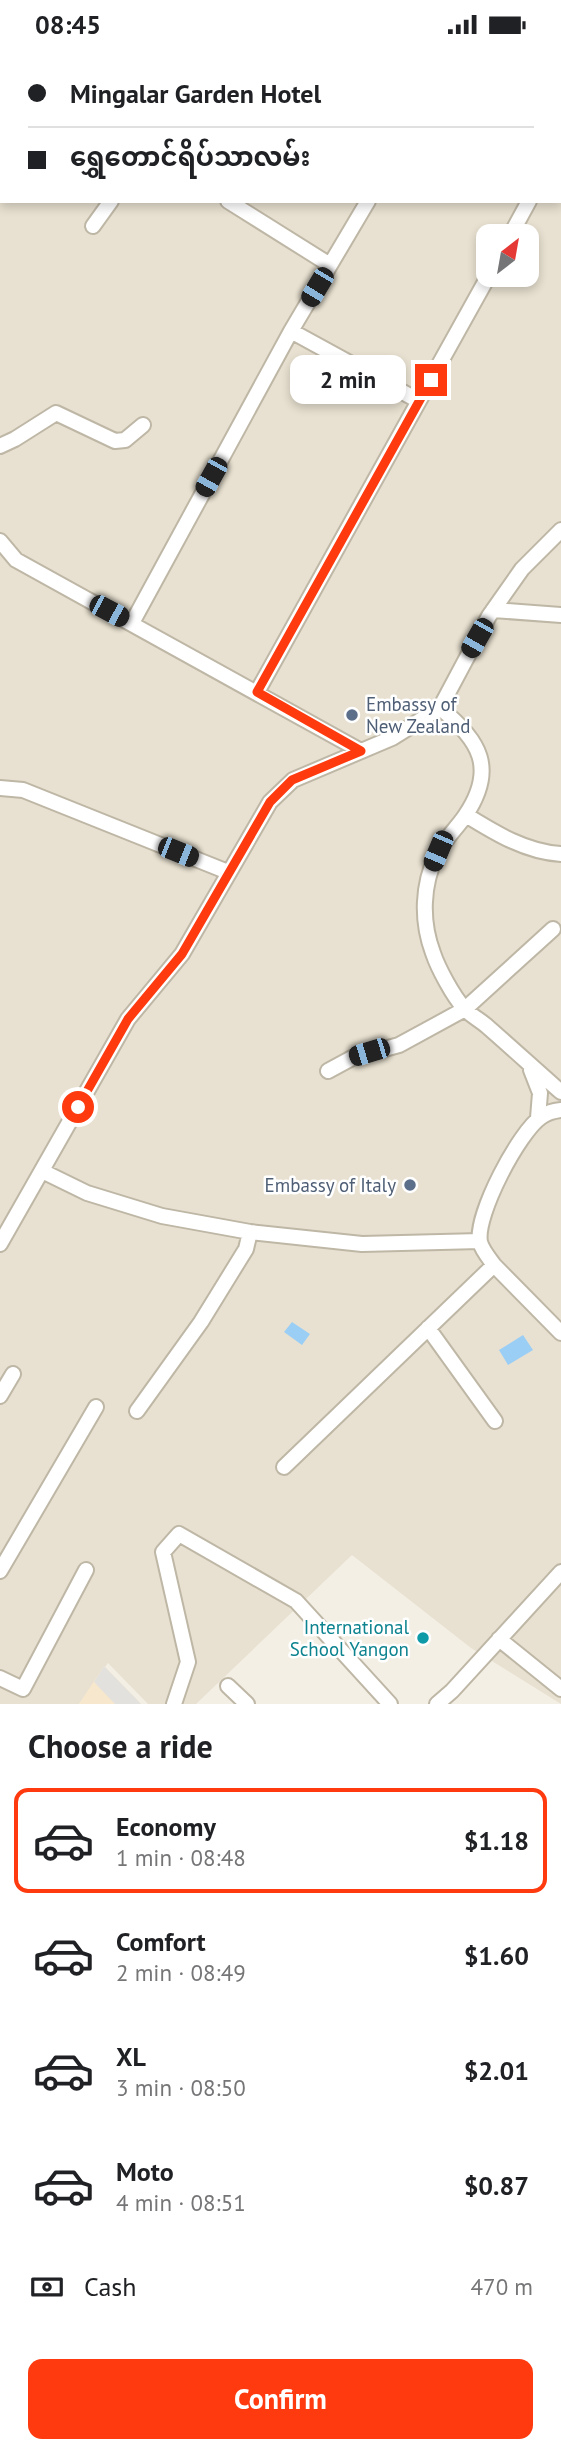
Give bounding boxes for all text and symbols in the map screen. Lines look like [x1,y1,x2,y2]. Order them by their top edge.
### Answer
text: 08:45 [35,8,101,41]
text: Mingalar Garden Hotel [70,77,321,110]
text: ရွှေတောင်ရိပ်သာလမ်း [70,140,310,173]
north arrow [476,224,539,287]
map controls [476,224,539,287]
car [298,264,337,310]
callout: 2 min [291,355,406,405]
route end [415,364,447,396]
text: 2 min [320,365,376,394]
car [192,454,231,500]
car [86,592,133,630]
car [458,615,497,661]
place label: Embassy of New Zealand [366,692,470,738]
marker: Embassy of New Zealand [344,707,360,723]
car [421,828,456,874]
car [155,834,202,870]
car [346,1036,393,1068]
route start [62,1091,94,1123]
place label: Embassy of Italy [265,1173,396,1197]
marker: Embassy of Italy [402,1177,418,1193]
place label: International School Yangon [290,1615,409,1661]
marker: International School Yangon [415,1630,431,1646]
text: Choose a ride [28,1725,213,1767]
icon: car [32,1809,95,1872]
text: Economy [116,1810,216,1843]
text: $1.18 [464,1824,529,1857]
text: 1 min · 08:48 [116,1843,246,1872]
icon: car [32,1924,95,1987]
text: Comfort [116,1925,206,1958]
text: $1.60 [464,1939,529,1972]
text: 2 min · 08:49 [116,1958,246,1987]
icon: car [32,2039,95,2102]
text: XL [116,2040,146,2073]
text: $2.01 [464,2054,529,2087]
text: 3 min · 08:50 [116,2073,246,2102]
icon: car [32,2154,95,2217]
text: Moto [116,2155,174,2188]
text: $0.87 [464,2169,529,2202]
text: 4 min · 08:51 [116,2188,246,2217]
icon: cash [28,2268,66,2306]
text: Cash [84,2270,136,2303]
text: 470 m [471,2272,533,2301]
button: Confirm [28,2359,533,2439]

